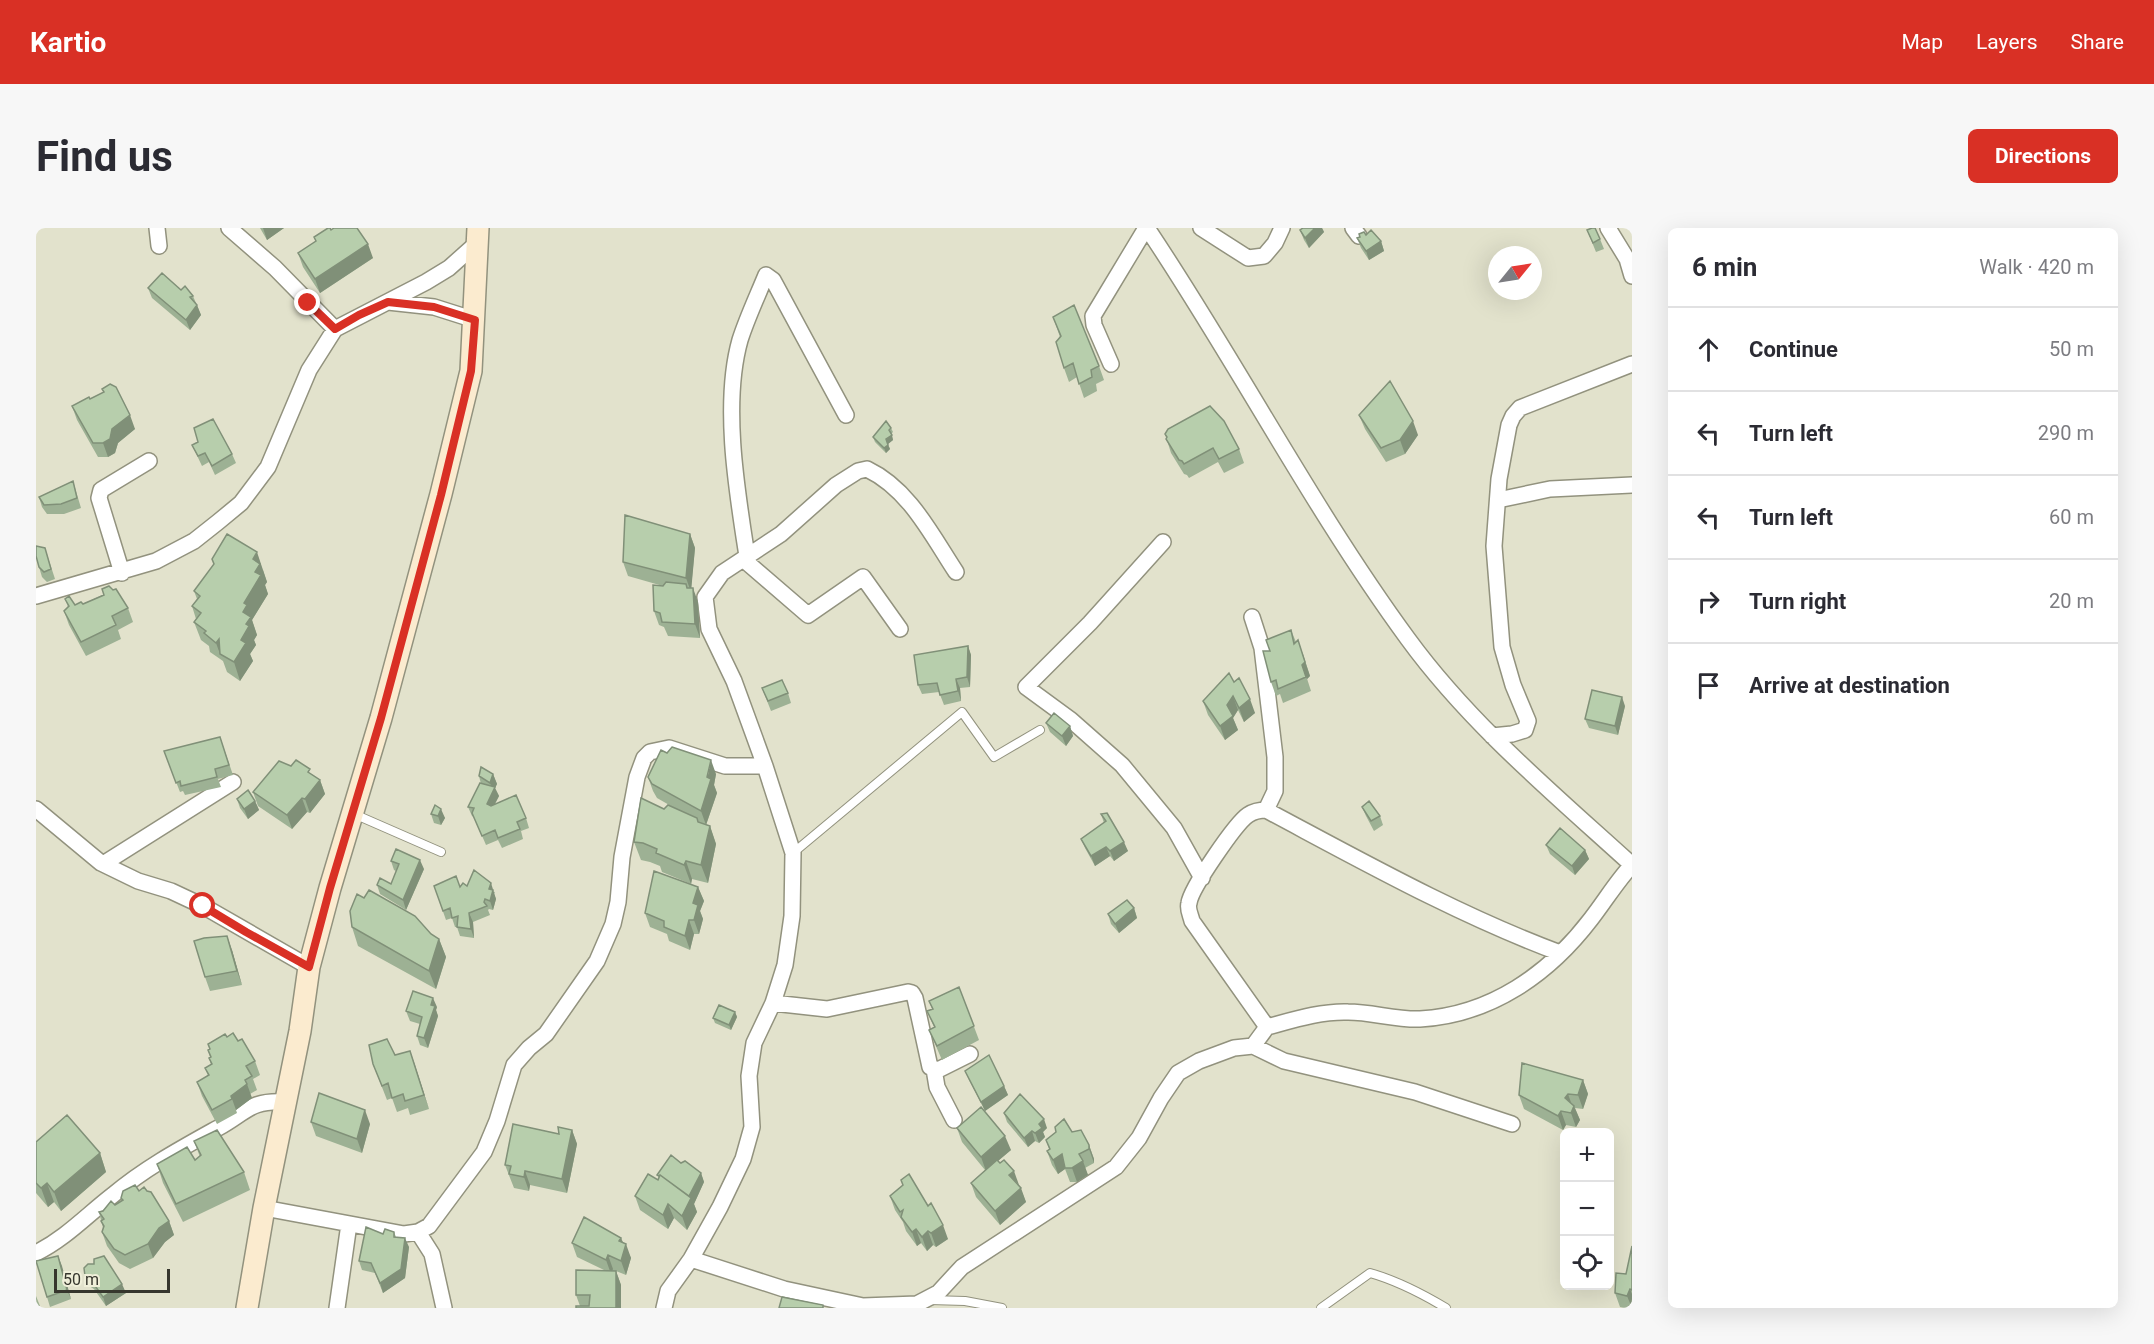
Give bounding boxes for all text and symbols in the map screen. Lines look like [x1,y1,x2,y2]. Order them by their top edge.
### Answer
text: Kartio [30,26,106,59]
text: Map [1901,30,1943,54]
text: Layers [1976,30,2037,54]
text: Share [2070,30,2124,54]
button: Directions [1968,129,2118,183]
text: Find us [36,132,173,181]
north arrow [1488,246,1542,300]
text: 6 min [1692,252,1757,282]
text: Walk · 420 m [1979,255,2094,279]
route end [294,289,320,315]
icon: ahead [1692,333,1725,366]
text: Continue [1749,337,1838,362]
text: 50 m [2049,337,2094,361]
icon: left [1692,417,1725,450]
text: Turn left [1749,421,1833,446]
text: 290 m [2038,421,2094,445]
icon: left [1692,501,1725,534]
text: Turn left [1749,505,1833,530]
text: 60 m [2049,505,2094,529]
icon: right [1692,585,1725,618]
text: Turn right [1749,589,1846,614]
text: 20 m [2049,589,2094,613]
icon: arrive [1692,669,1725,702]
text: Arrive at destination [1749,673,1950,698]
route start [189,892,215,918]
map controls [1560,1128,1614,1290]
button: + [1560,1128,1614,1182]
button: − [1560,1182,1614,1236]
button: locate [1560,1236,1614,1290]
scale bar [54,1266,170,1294]
text: 50 m [63,1270,99,1289]

